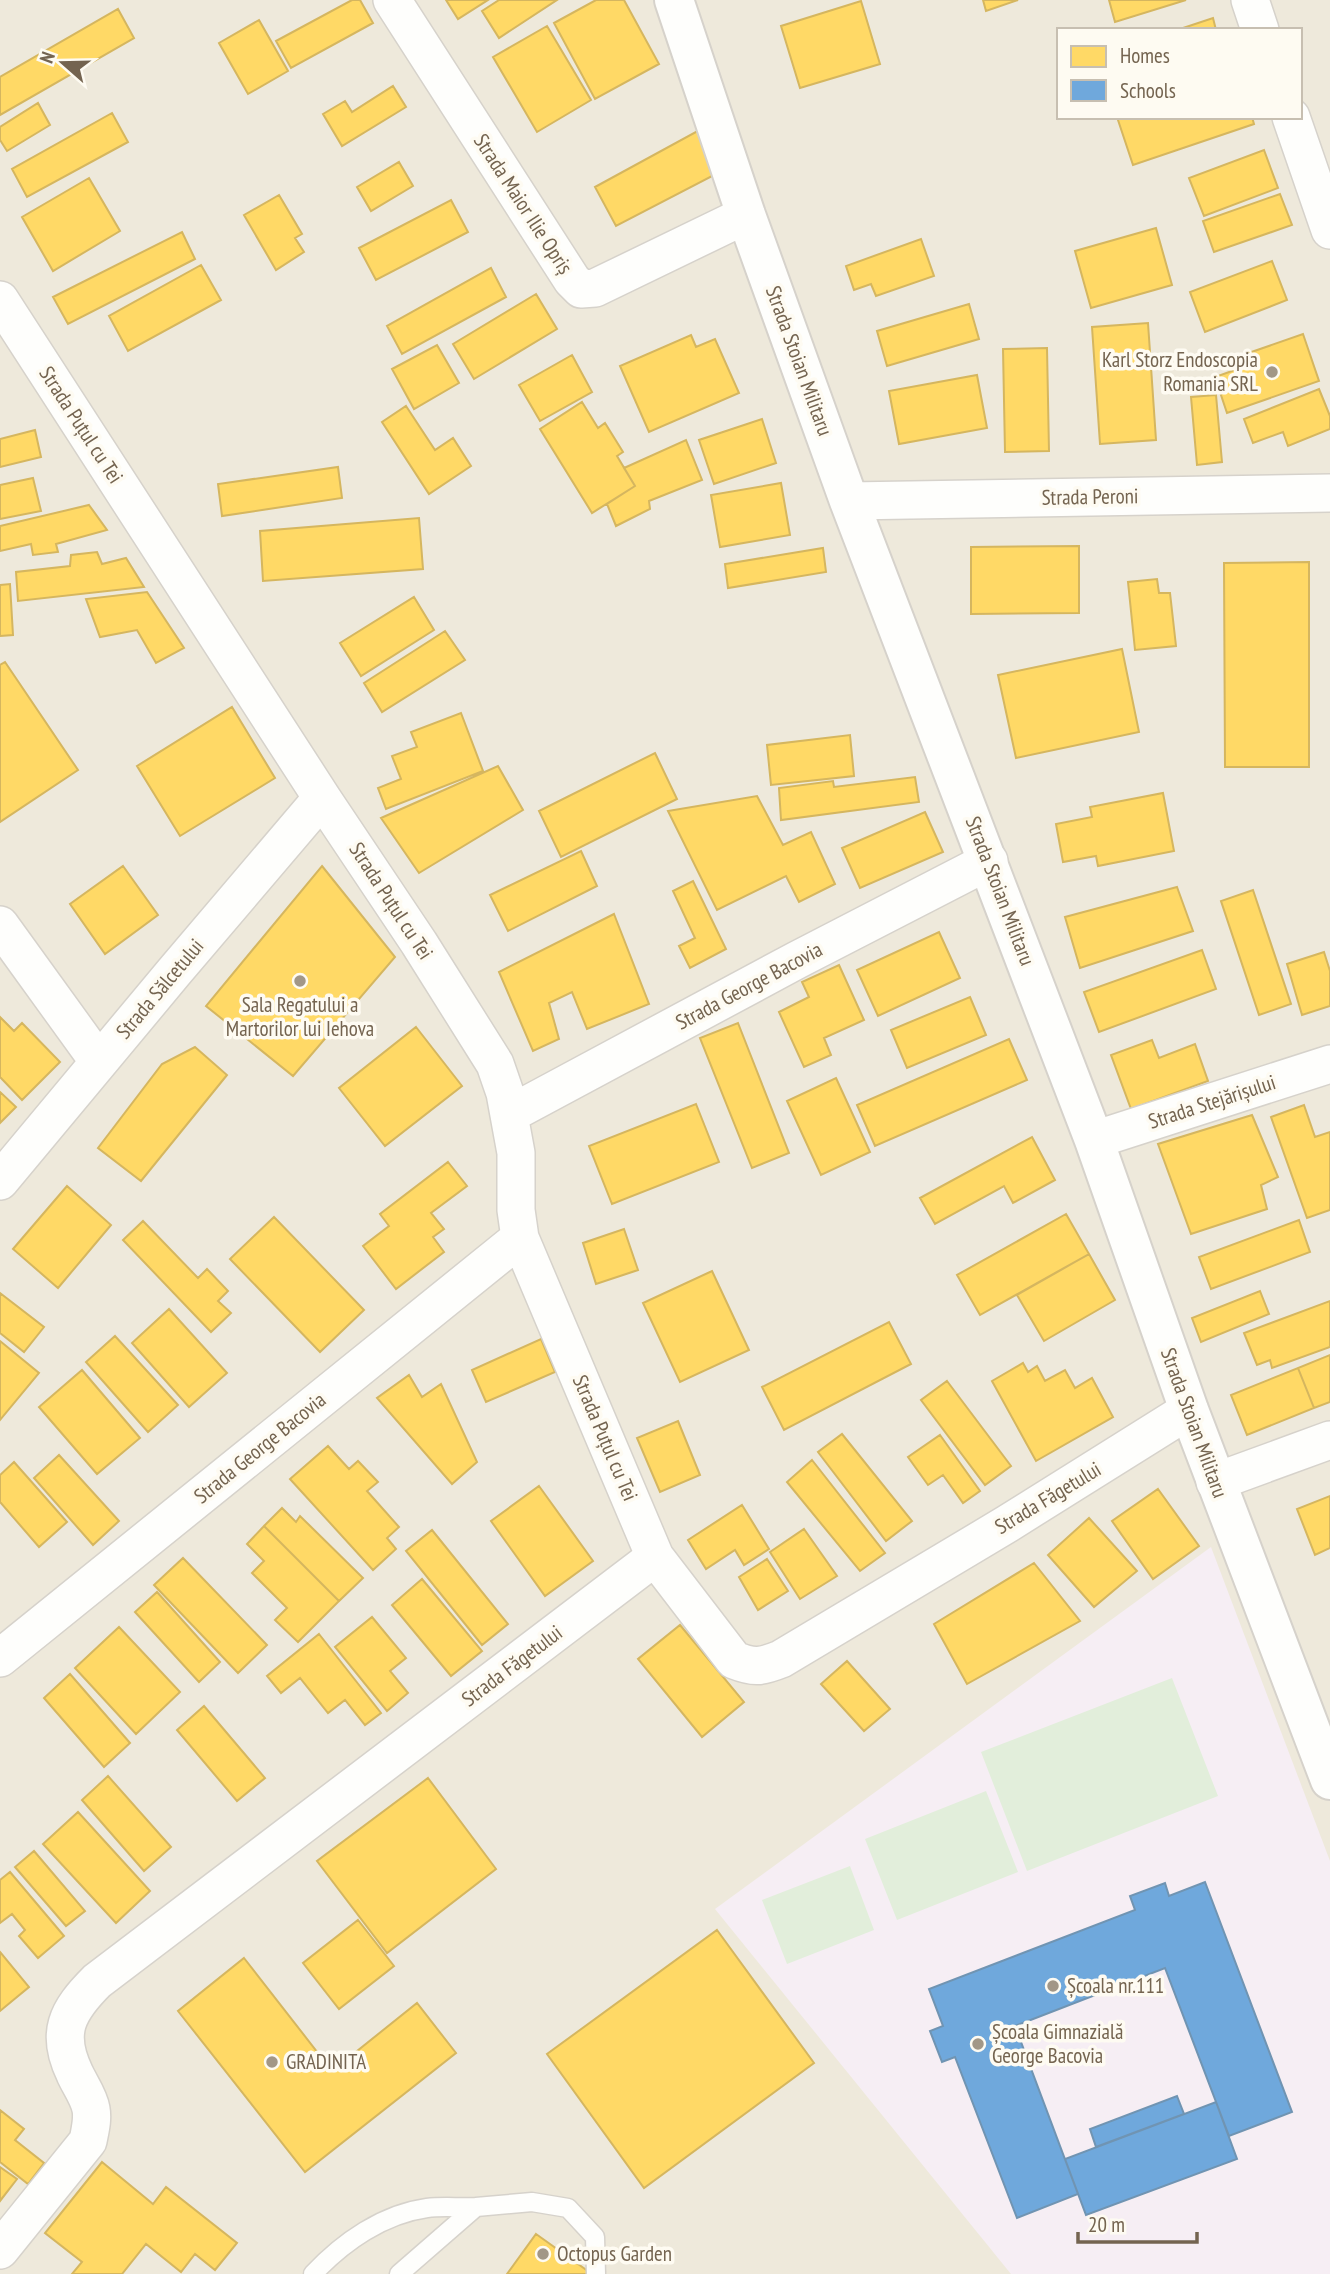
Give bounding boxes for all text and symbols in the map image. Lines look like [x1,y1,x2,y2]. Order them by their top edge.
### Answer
north arrow [28,28,98,98]
legend [1057,28,1302,119]
text: Homes [1120,42,1170,69]
text: N [34,48,60,66]
text: Schools [1120,77,1176,104]
street label: Strada Maior Ilie Opriș [468,128,579,279]
street label: Strada Stoian Militaru [760,282,839,439]
place label: Karl Storz Endoscopia Romania SRL [1102,346,1258,397]
street label: Strada Puțul cu Tei [34,361,129,488]
marker: Karl Storz Endoscopia Romania SRL [1264,364,1280,380]
street label: Strada Peroni [1041,482,1139,511]
street label: Strada Stoian Militaru [960,812,1041,969]
street label: Strada Puțul cu Tei [344,837,439,964]
street label: Strada Sălcetului [110,933,209,1044]
street label: Strada George Bacovia [671,936,827,1036]
marker: Sala Regatului a Martorilor lui Iehova [292,973,308,989]
place label: Sala Regatului a Martorilor lui Iehova [226,991,374,1042]
street label: Strada Stejărișului [1145,1068,1279,1135]
street label: Strada Stoian Militaru [1155,1344,1234,1501]
street label: Strada Puțul cu Tei [567,1371,644,1505]
street label: Strada George Bacovia [188,1386,331,1509]
street label: Strada Făgetului [990,1455,1106,1540]
street label: Strada Făgetului [456,1619,567,1712]
place label: Școala nr.111 [1067,1972,1164,1999]
marker: Școala nr.111 [1045,1978,1061,1994]
place label: Școala Gimnazială George Bacovia [992,2018,1123,2069]
marker: Școala Gimnazială George Bacovia [970,2036,986,2052]
place label: GRADINITA [286,2048,366,2075]
marker: GRADINITA [264,2054,280,2070]
scale bar [1078,2200,1197,2244]
text: 20 m [1088,2211,1125,2238]
place label: Octopus Garden [557,2240,672,2267]
marker: Octopus Garden [535,2246,551,2262]

